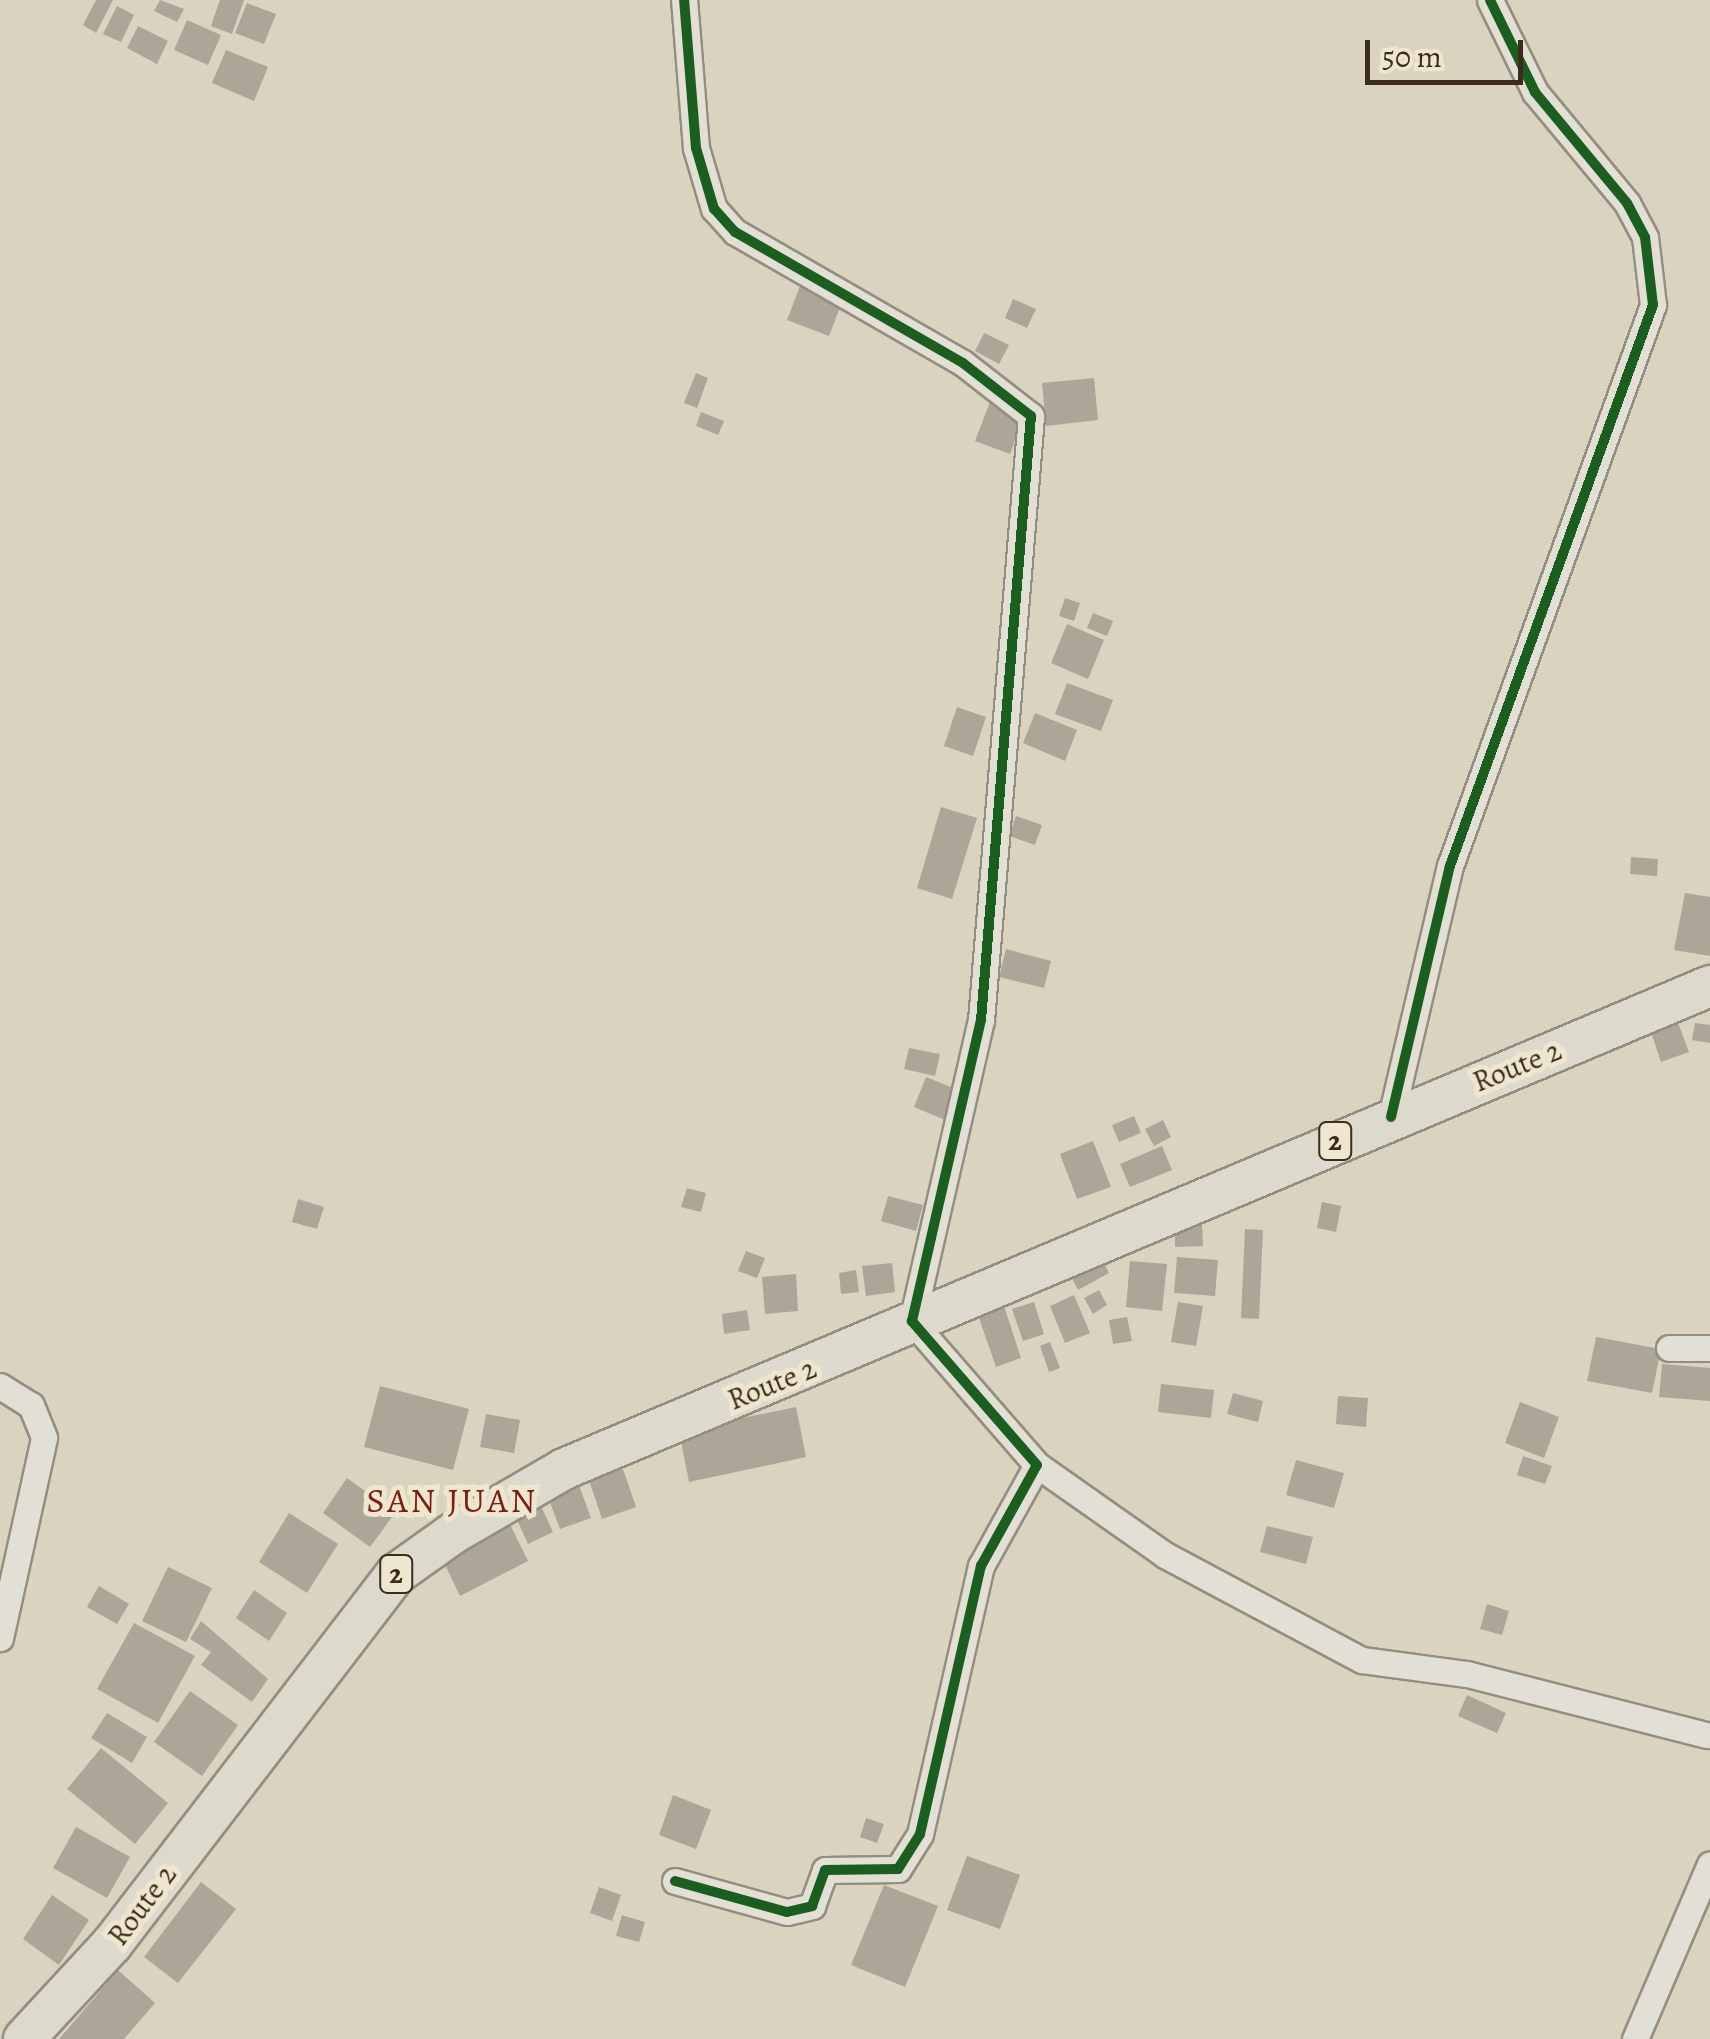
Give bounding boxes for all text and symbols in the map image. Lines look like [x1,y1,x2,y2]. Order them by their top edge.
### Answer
scale bar [1370,20,1528,82]
text: 50 m [1382,37,1442,77]
street label: Route 2 [1468,1032,1566,1100]
road number: 2 [1318,1118,1352,1164]
street label: Route 2 [723,1350,821,1418]
district label: SAN JUAN [366,1479,538,1521]
road number: 2 [378,1551,414,1597]
street label: Route 2 [100,1857,184,1953]

